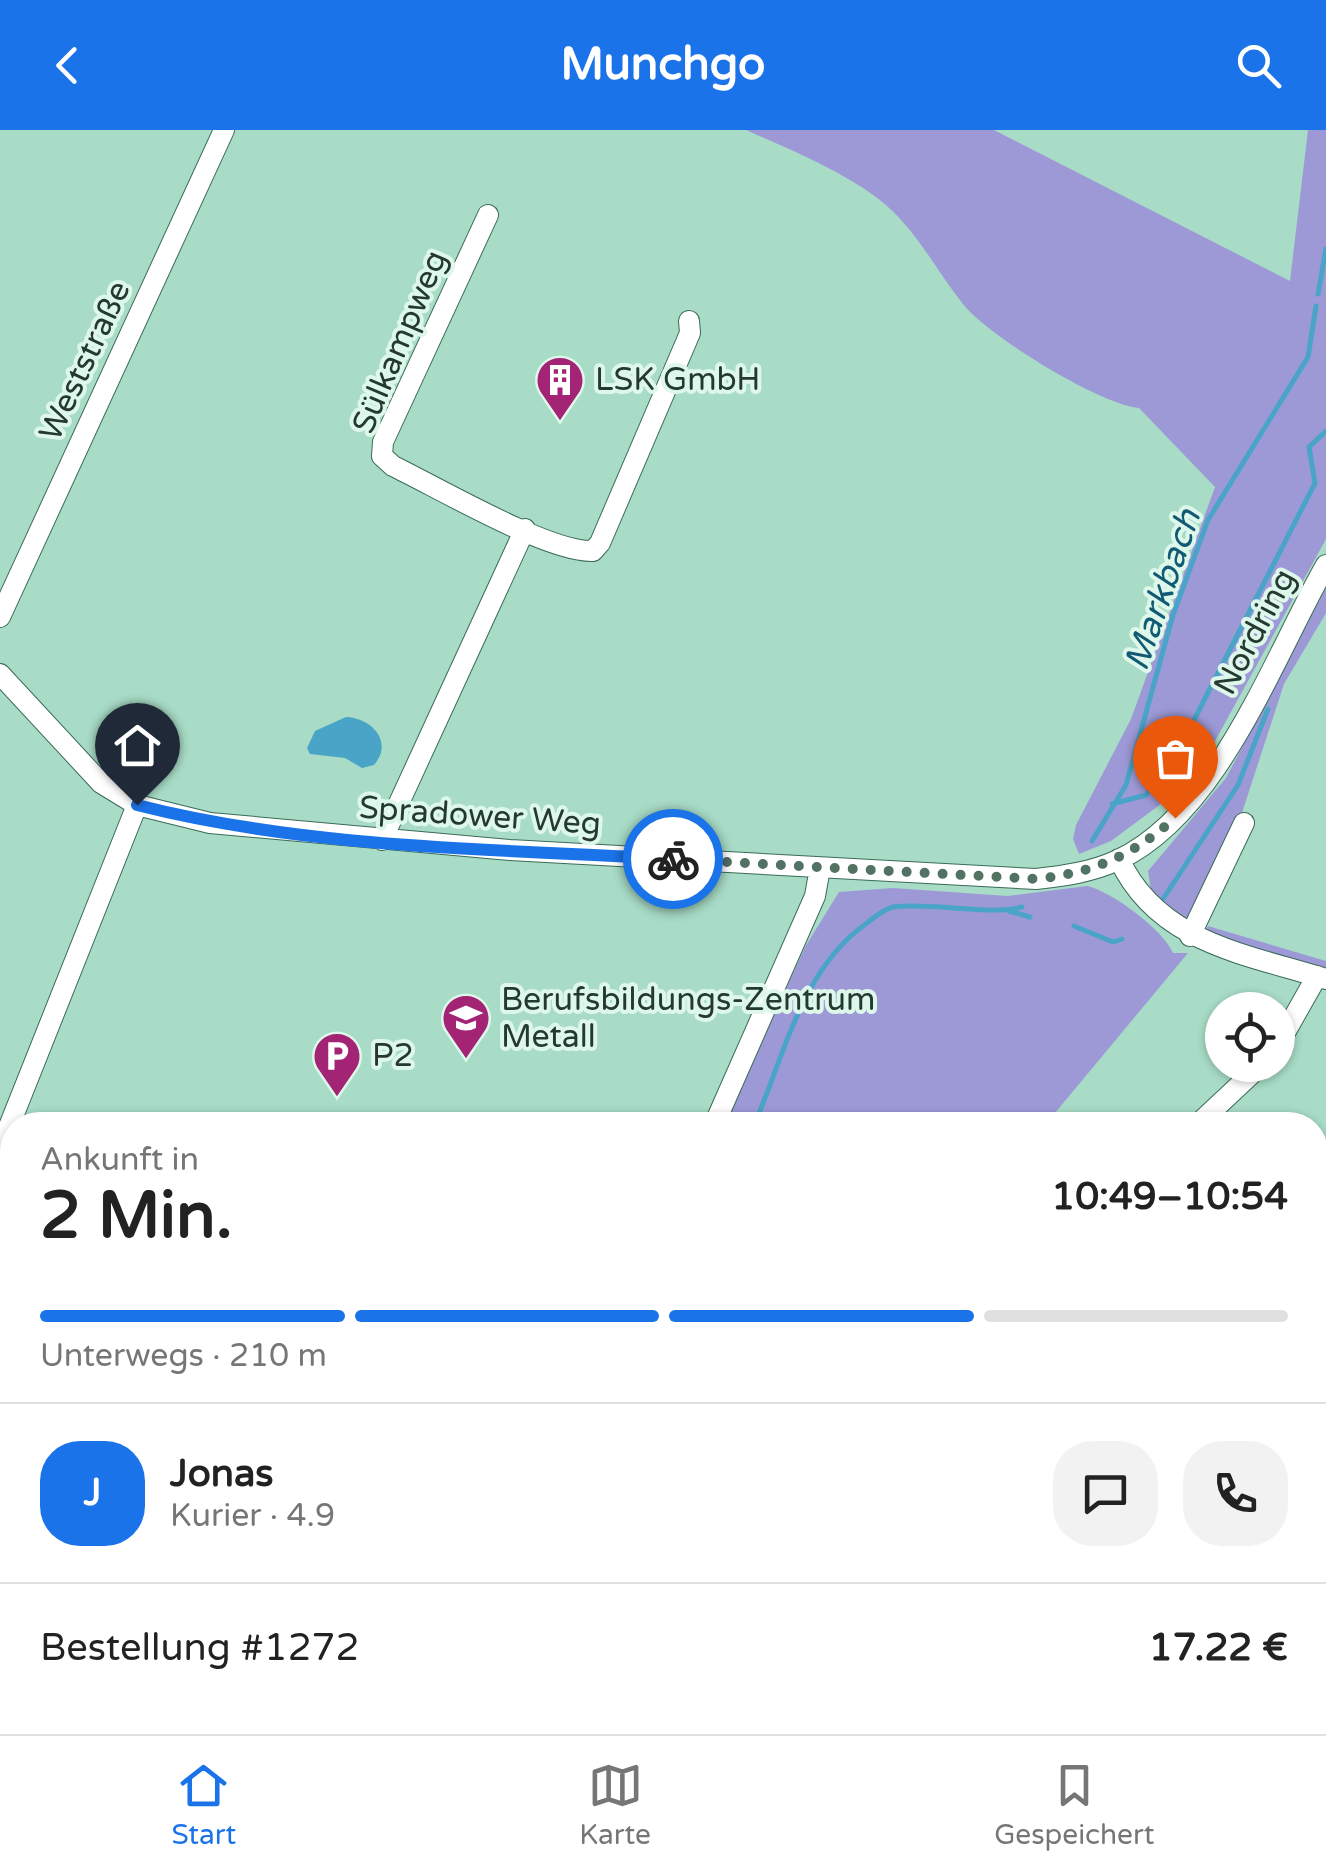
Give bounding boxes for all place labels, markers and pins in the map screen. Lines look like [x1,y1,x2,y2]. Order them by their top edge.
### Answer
building icon: LSK GmbH [534,354,586,422]
place label: LSK GmbH [595,361,760,399]
pin [95,703,180,806]
pin [1133,716,1218,819]
place label: Berufsbildungs-Zentrum Metall [501,981,875,1056]
school or university icon: Berufsbildungs-Zentrum Metall [440,992,492,1060]
parking icon: P2 [311,1030,363,1098]
place label: P2 [372,1037,414,1075]

